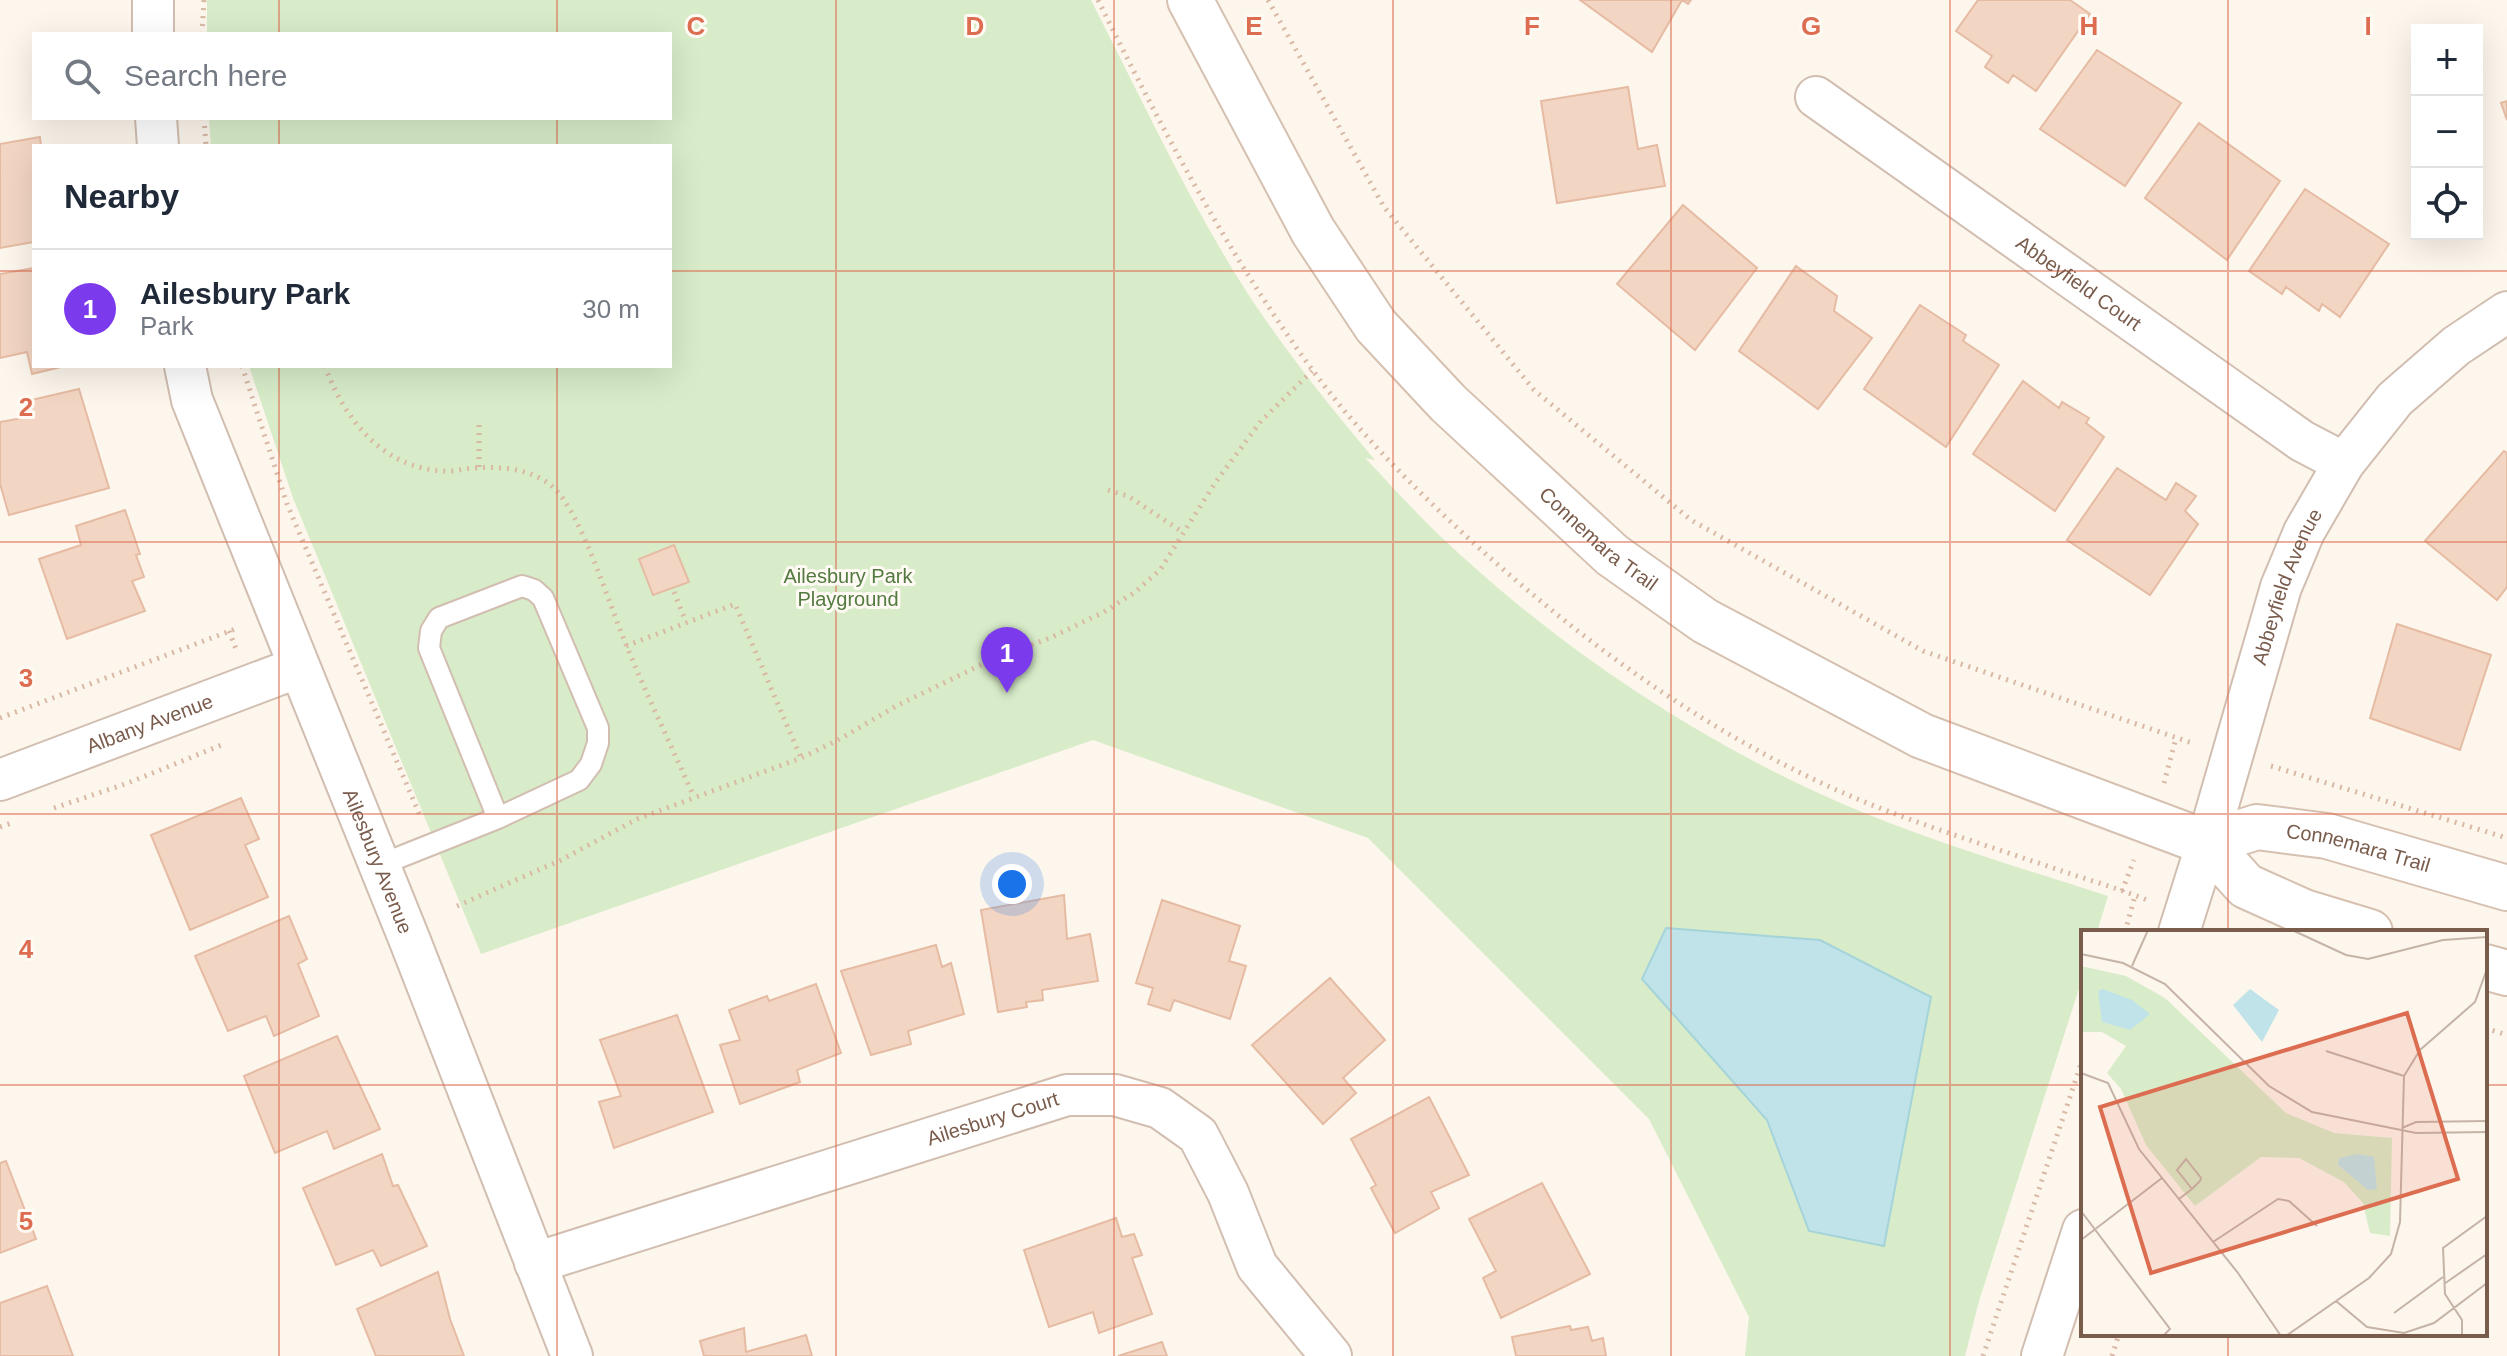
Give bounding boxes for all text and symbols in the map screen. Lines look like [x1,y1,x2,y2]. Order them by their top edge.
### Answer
text: C [687,11,706,41]
text: D [966,11,984,41]
text: E [1245,11,1263,41]
text: F [1524,11,1540,41]
text: G [1801,11,1821,41]
text: H [2080,11,2098,41]
text: I [2364,11,2372,41]
map controls [2411,24,2483,240]
button: + [2411,24,2483,96]
search box [32,32,672,120]
icon: search [60,54,104,98]
text: Search here [124,59,287,92]
button: − [2411,96,2483,168]
button: locate [2411,168,2483,240]
text: Nearby [64,177,179,215]
street label: Abbeyfield Court [2012,231,2146,335]
text: Ailesbury Park [140,277,350,310]
text: 1 [83,294,97,324]
text: 30 m [582,294,640,324]
text: Park [140,311,193,341]
text: 2 [19,392,33,422]
street label: Connemara Trail [1535,483,1662,595]
street label: Abbeyfield Avenue [2248,505,2326,667]
park label: Ailesbury Park Playground [784,565,913,610]
pin: 1 [981,627,1033,693]
text: 3 [19,663,33,693]
street label: Albany Avenue [84,690,216,757]
street label: Ailesbury Avenue [339,786,417,937]
street label: Connemara Trail [2285,820,2433,876]
your location [992,864,1032,904]
inset map [2081,930,2487,1336]
text: 4 [19,934,34,964]
street label: Ailesbury Court [924,1087,1062,1150]
text: 5 [19,1206,33,1236]

